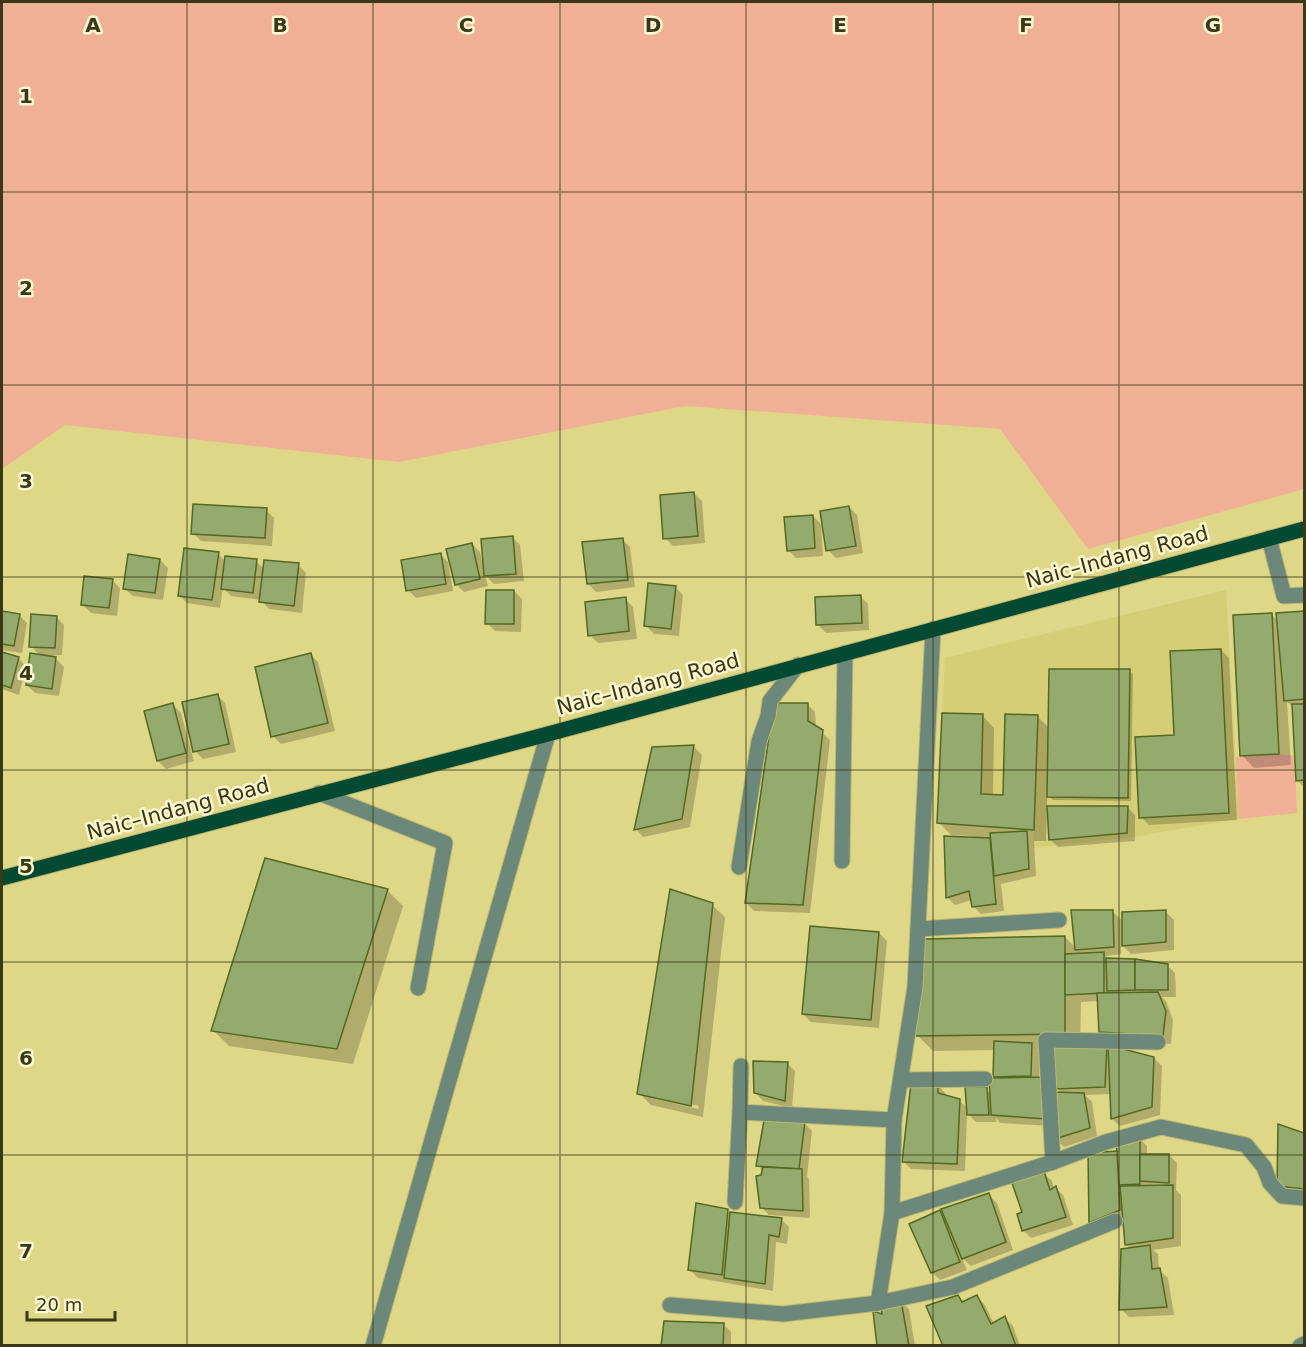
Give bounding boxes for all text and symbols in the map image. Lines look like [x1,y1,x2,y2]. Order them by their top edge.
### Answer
text: A [85,13,101,37]
text: B [272,13,288,37]
text: C [459,13,473,37]
text: D [645,13,661,37]
text: E [833,13,847,37]
text: F [1019,13,1033,37]
text: G [1205,13,1221,37]
text: 1 [19,84,33,108]
text: 2 [19,276,33,300]
text: 3 [19,469,33,493]
street label: Naic–Indang Road [1023,521,1211,593]
street label: Naic–Indang Road [554,648,742,720]
text: 4 [19,661,33,685]
street label: Naic–Indang Road [84,773,272,845]
text: 5 [19,854,33,878]
text: 6 [19,1046,33,1070]
text: 7 [19,1239,33,1263]
scale bar [27,1284,116,1322]
text: 20 m [36,1294,82,1315]

